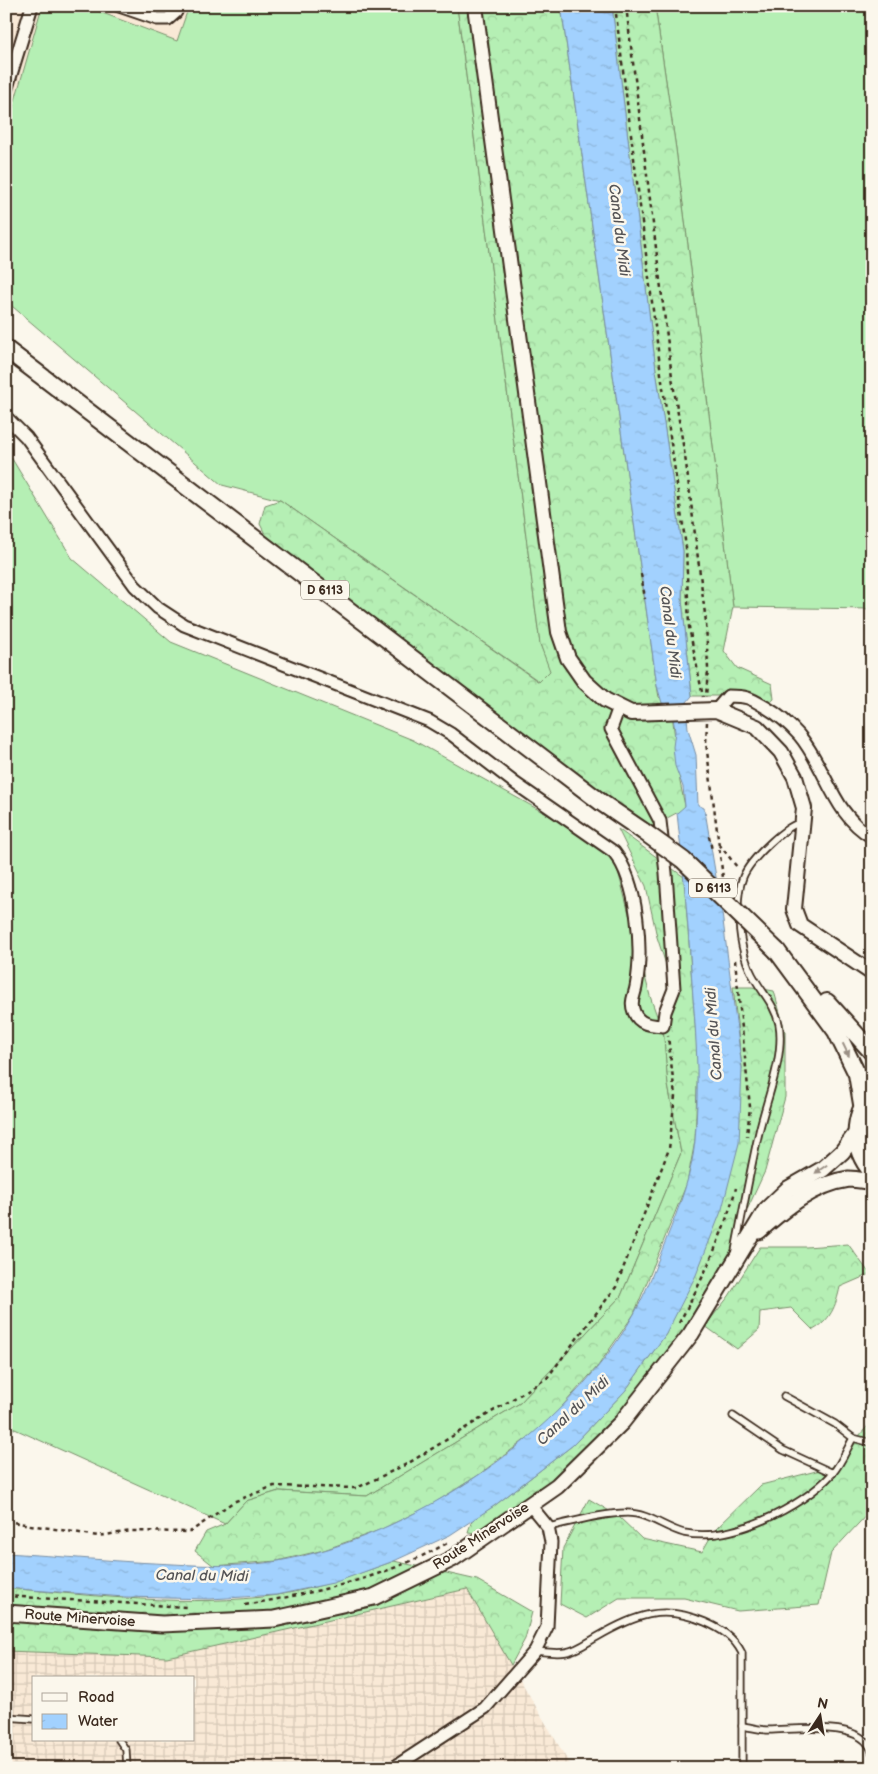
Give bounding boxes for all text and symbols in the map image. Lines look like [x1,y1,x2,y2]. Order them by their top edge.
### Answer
water label: Canal du Midi [604,183,634,278]
road number: D 6113 [301,580,349,600]
water label: Canal du Midi [655,585,685,680]
road number: D 6113 [689,878,737,898]
water label: Canal du Midi [701,986,727,1081]
one-way arrow [841,1043,850,1058]
one-way arrow [815,1164,828,1174]
water label: Canal du Midi [533,1372,614,1450]
street label: Route Minervoise [430,1499,532,1573]
water label: Canal du Midi [156,1566,249,1586]
street label: Route Minervoise [24,1606,136,1630]
legend [32,1676,195,1742]
text: Road [78,1688,114,1707]
north arrow [796,1692,846,1742]
text: N [816,1694,830,1713]
text: Water [78,1712,118,1731]

